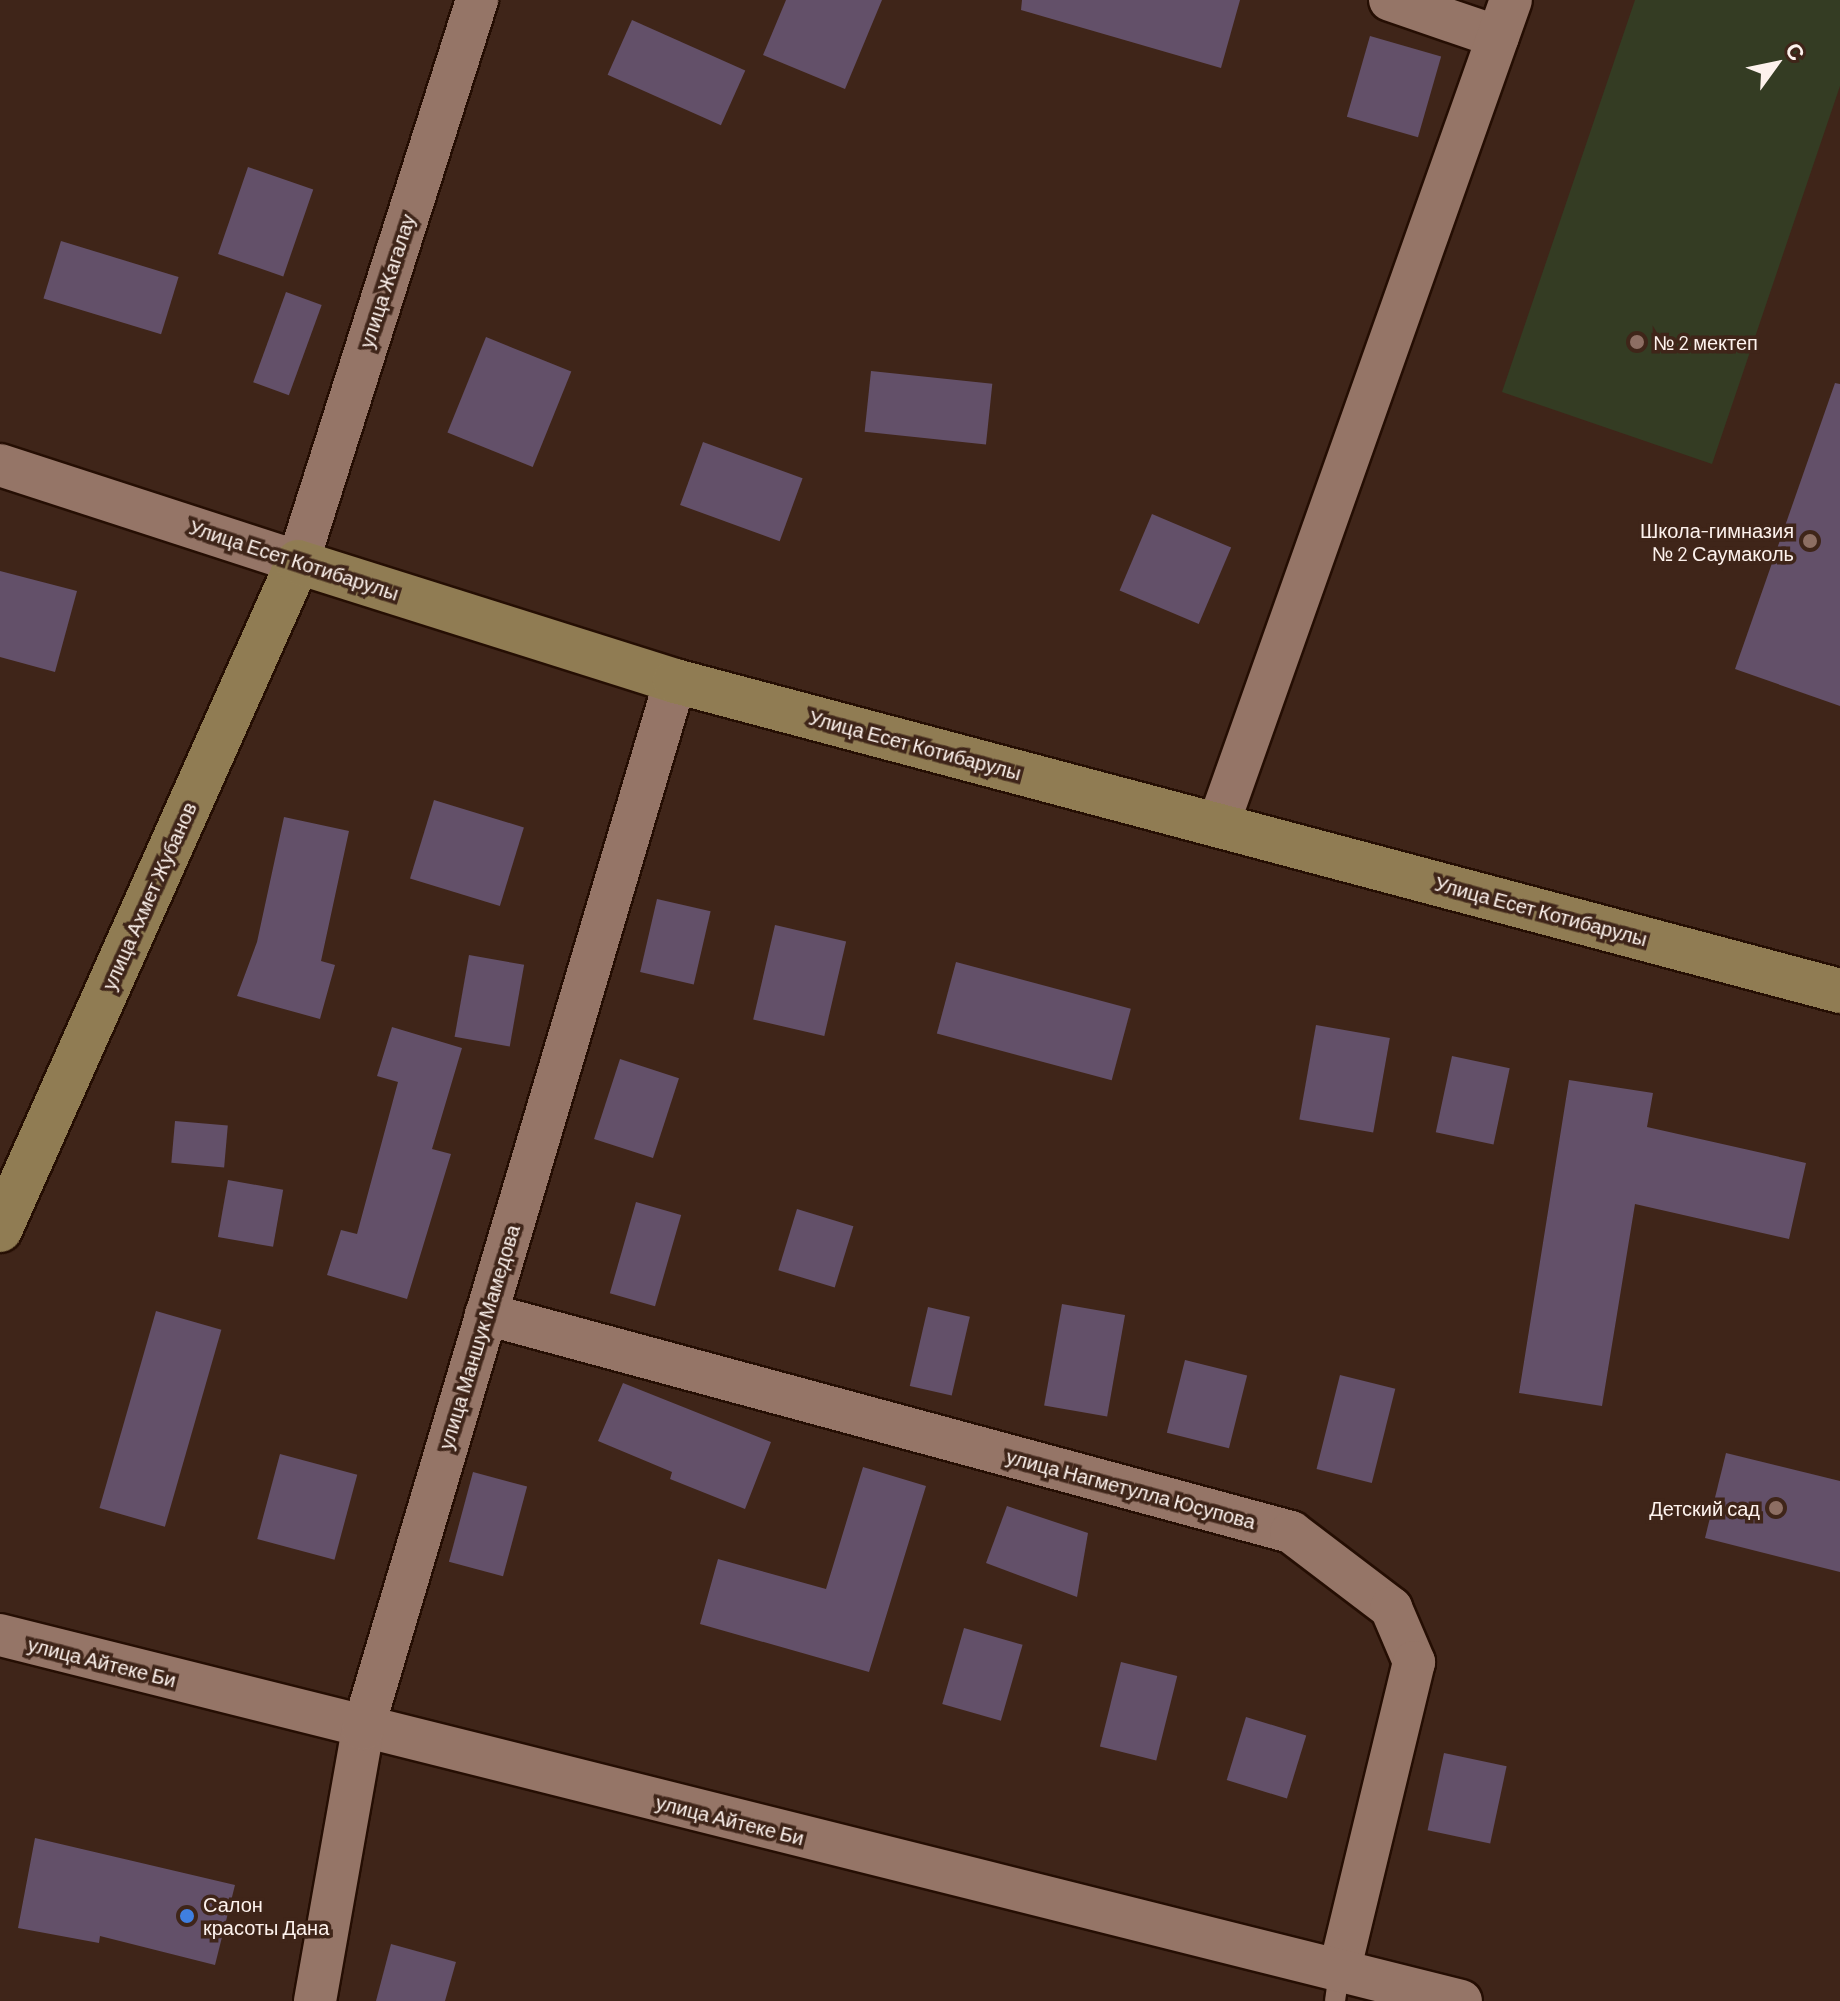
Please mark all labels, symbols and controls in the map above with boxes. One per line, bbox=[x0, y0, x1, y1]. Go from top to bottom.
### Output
north arrow bbox=[1736, 24, 1816, 104]
text: С bbox=[1781, 37, 1811, 65]
street label: улица Жагалау bbox=[354, 211, 420, 351]
place label: № 2 мектеп bbox=[1653, 330, 1758, 354]
marker: № 2 мектеп bbox=[1628, 333, 1646, 351]
street label: Улица Есет Котибарулы bbox=[186, 515, 402, 605]
place label: Школа-гимназия № 2 Саумаколь bbox=[1640, 518, 1794, 565]
marker: Школа-гимназия № 2 Саумаколь bbox=[1801, 532, 1819, 550]
street label: Улица Есет Котибарулы bbox=[806, 705, 1024, 785]
street label: улица Ахмет Жубанов bbox=[97, 798, 201, 994]
street label: Улица Есет Котибарулы bbox=[1432, 871, 1650, 951]
street label: улица Маншук Мамедова bbox=[433, 1222, 525, 1452]
street label: улица Нагметулла Юсупова bbox=[1004, 1444, 1258, 1534]
place label: Детский сад bbox=[1649, 1496, 1760, 1520]
marker: Детский сад bbox=[1767, 1499, 1785, 1517]
street label: улица Айтеке Би bbox=[25, 1632, 179, 1692]
street label: улица Айтеке Би bbox=[653, 1790, 807, 1850]
place label: Салон красоты Дана bbox=[203, 1892, 329, 1939]
marker: Салон красоты Дана bbox=[178, 1907, 196, 1925]

